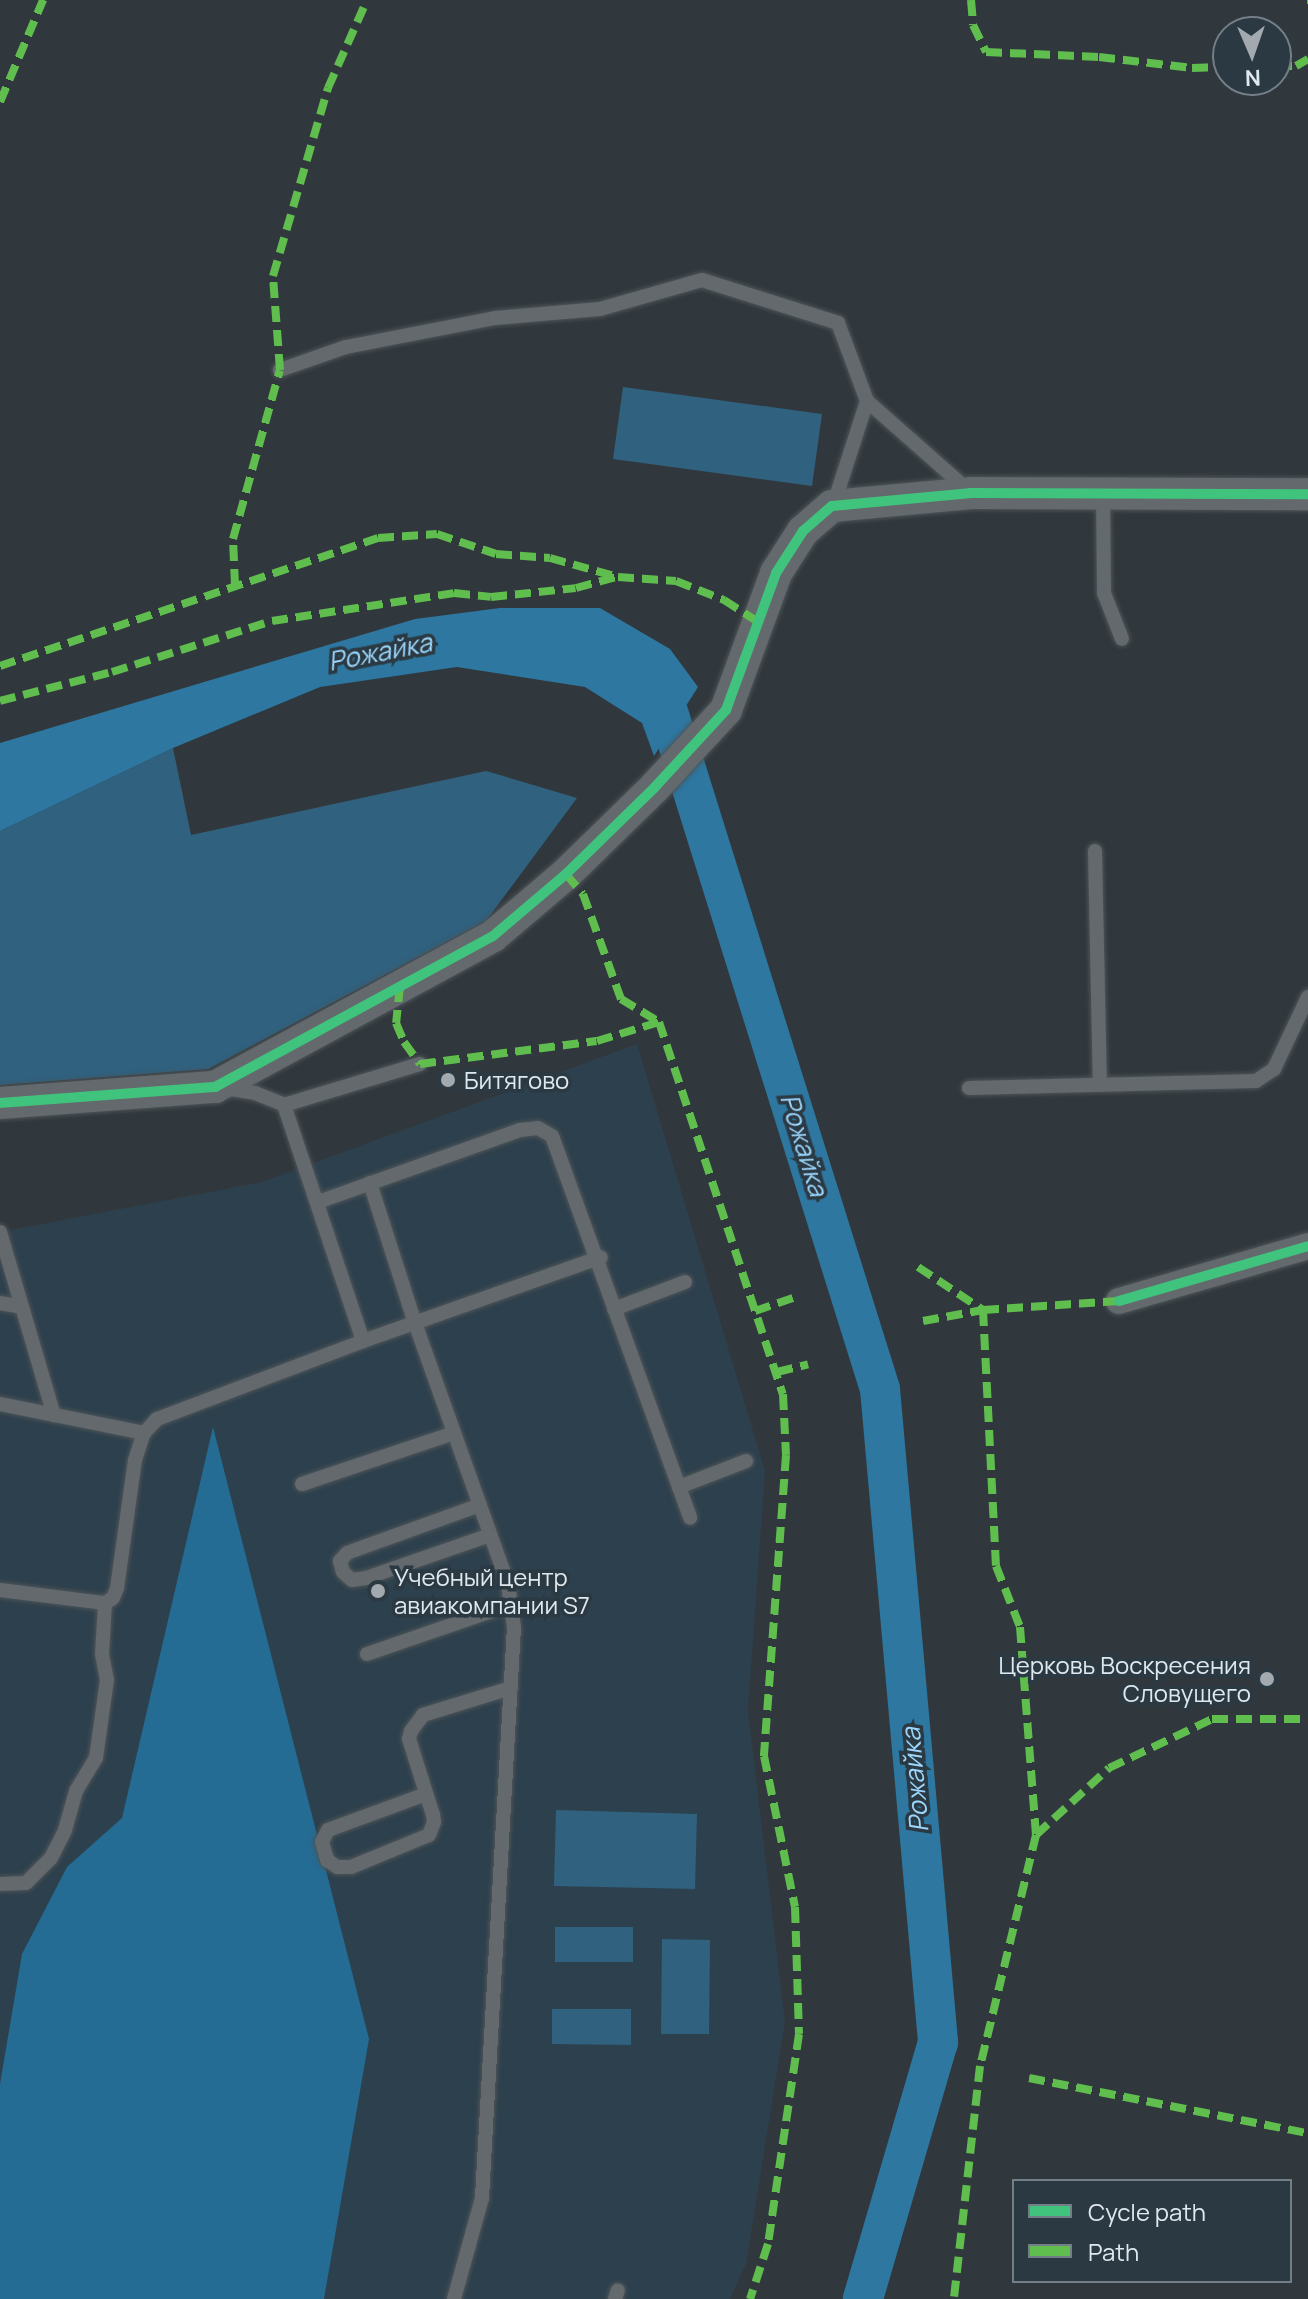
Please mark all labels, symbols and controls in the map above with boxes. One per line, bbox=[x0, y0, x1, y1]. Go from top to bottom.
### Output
north arrow bbox=[1212, 16, 1292, 96]
text: N bbox=[1244, 63, 1261, 93]
water label: Рожайка bbox=[325, 627, 435, 677]
place label: Битягово bbox=[464, 1066, 569, 1094]
marker: Битягово bbox=[439, 1071, 457, 1089]
water label: Рожайка bbox=[774, 1090, 834, 1200]
place label: Учебный центр авиакомпании S7 bbox=[394, 1563, 590, 1619]
marker: Учебный центр авиакомпании S7 bbox=[369, 1582, 387, 1600]
place label: Церковь Воскресения Словущего bbox=[998, 1651, 1251, 1707]
marker: Церковь Воскресения Словущего bbox=[1258, 1670, 1276, 1688]
water label: Рожайка bbox=[895, 1726, 935, 1834]
legend bbox=[1012, 2179, 1292, 2283]
text: Cycle path bbox=[1088, 2195, 1206, 2228]
text: Path bbox=[1088, 2235, 1139, 2268]

